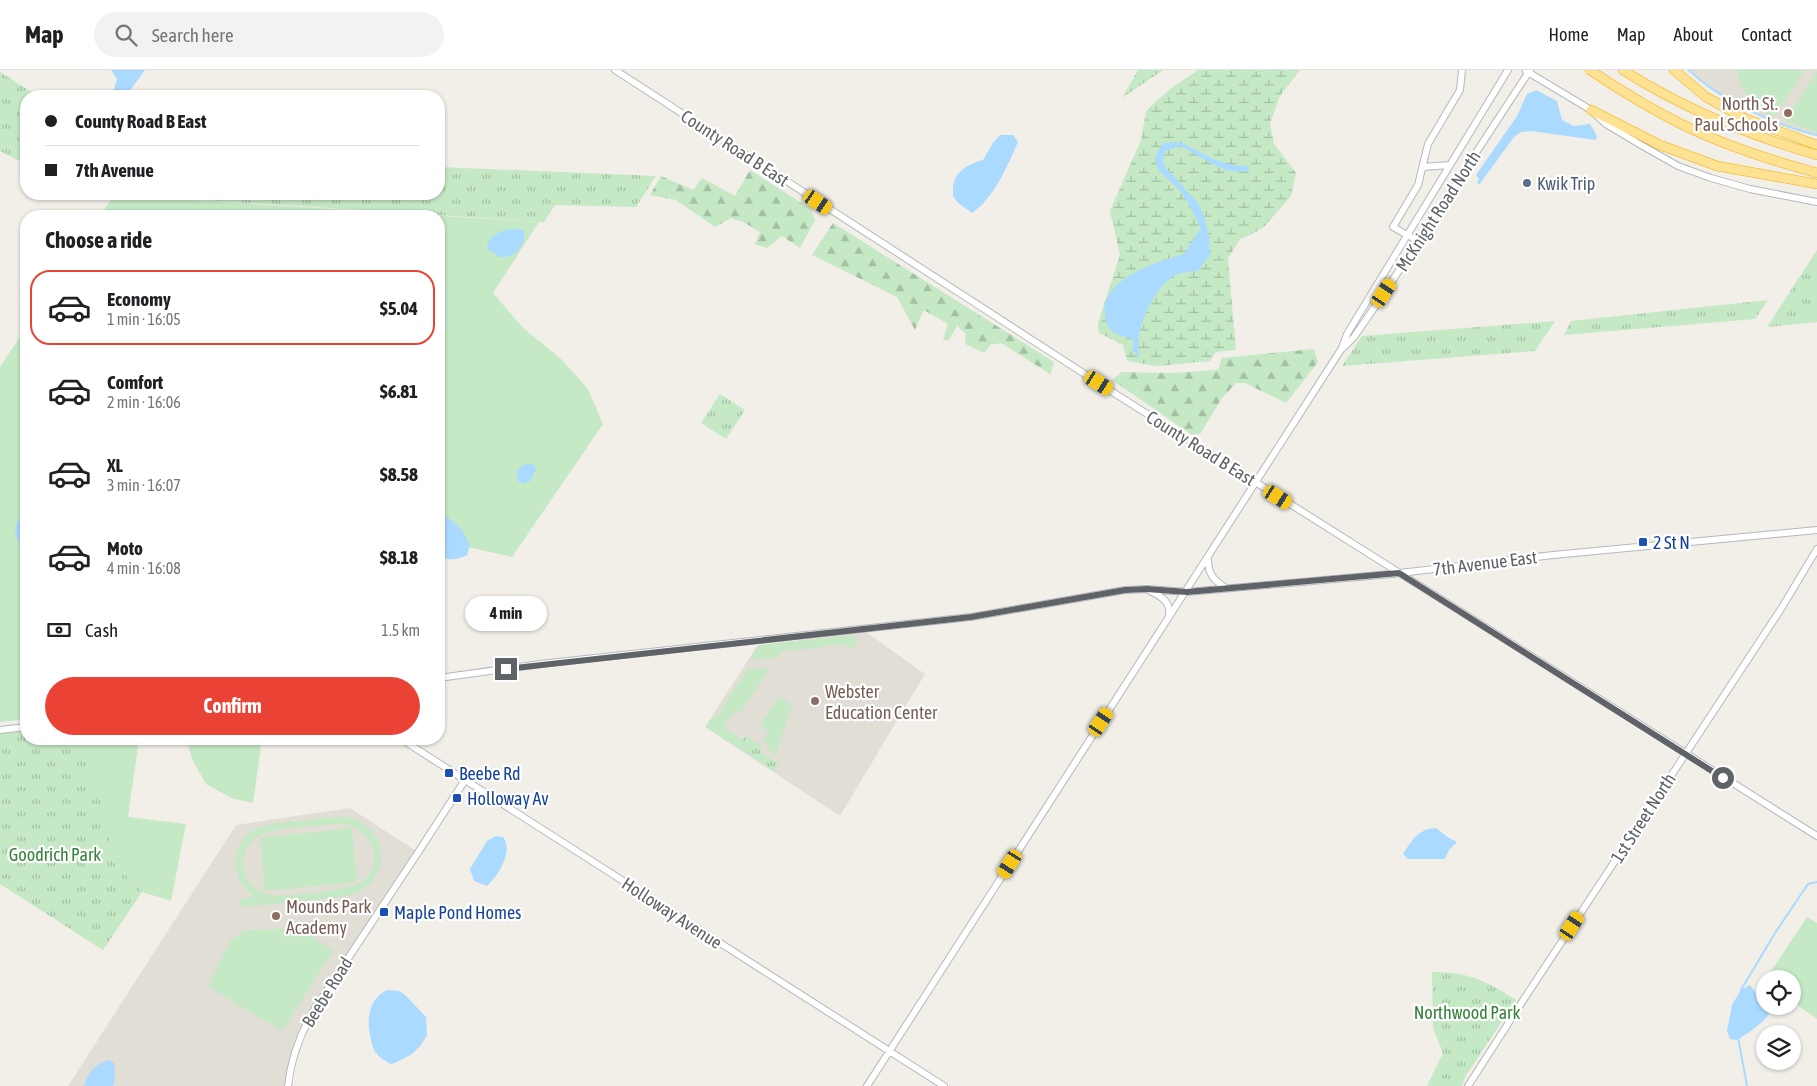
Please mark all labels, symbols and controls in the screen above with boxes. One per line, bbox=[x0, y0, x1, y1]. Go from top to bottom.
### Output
search box bbox=[94, 12, 444, 57]
text: Map bbox=[25, 21, 64, 48]
icon: search bbox=[112, 21, 140, 49]
text: Search here bbox=[152, 24, 234, 46]
text: Home bbox=[1549, 24, 1589, 45]
text: Map bbox=[1617, 24, 1646, 45]
text: About bbox=[1674, 24, 1713, 45]
text: Contact bbox=[1741, 24, 1792, 45]
place label: North St. Paul Schools bbox=[1694, 93, 1778, 135]
street label: County Road B East bbox=[677, 105, 793, 191]
marker: North St. Paul Schools bbox=[1782, 107, 1794, 119]
text: County Road B East bbox=[75, 110, 206, 132]
street label: McKnight Road North bbox=[1391, 147, 1485, 275]
text: 7th Avenue bbox=[75, 159, 154, 181]
place label: Kwik Trip bbox=[1537, 173, 1595, 194]
marker: Kwik Trip bbox=[1521, 177, 1533, 189]
car bbox=[801, 187, 834, 217]
text: Choose a ride bbox=[45, 227, 152, 253]
car bbox=[1369, 276, 1398, 310]
icon: car bbox=[47, 285, 92, 330]
text: Economy bbox=[107, 288, 171, 310]
text: $5.04 bbox=[380, 297, 418, 319]
text: 1 min · 16:05 bbox=[107, 310, 181, 328]
icon: car bbox=[47, 368, 92, 413]
car bbox=[1082, 369, 1115, 397]
text: Comfort bbox=[107, 371, 163, 393]
text: $6.81 bbox=[380, 380, 418, 402]
text: 2 min · 16:06 bbox=[107, 393, 181, 411]
street label: County Road B East bbox=[1143, 406, 1259, 490]
icon: car bbox=[47, 451, 92, 496]
text: XL bbox=[107, 454, 123, 476]
text: $8.58 bbox=[380, 463, 418, 485]
text: 3 min · 16:07 bbox=[107, 476, 181, 494]
car bbox=[1261, 483, 1294, 511]
place label: 2 St N bbox=[1653, 532, 1690, 553]
icon: car bbox=[47, 534, 92, 579]
marker: 2 St N bbox=[1637, 536, 1649, 548]
text: Moto bbox=[107, 537, 143, 559]
text: $8.18 bbox=[380, 546, 418, 568]
street label: 7th Avenue East bbox=[1432, 546, 1538, 580]
text: 4 min · 16:08 bbox=[107, 559, 181, 577]
callout: 4 min bbox=[465, 596, 547, 632]
text: 4 min bbox=[490, 604, 522, 622]
icon: cash bbox=[45, 616, 73, 644]
text: Cash bbox=[85, 619, 118, 641]
text: 1.5 km bbox=[381, 621, 420, 639]
route end bbox=[495, 658, 517, 680]
button: Confirm bbox=[45, 677, 420, 735]
place label: Webster Education Center bbox=[825, 681, 938, 723]
marker: Webster Education Center bbox=[809, 695, 821, 707]
car bbox=[1086, 705, 1115, 739]
place label: Beebe Rd bbox=[459, 763, 521, 784]
marker: Beebe Rd bbox=[443, 767, 455, 779]
route start bbox=[1712, 767, 1734, 789]
street label: 1st Street North bbox=[1606, 769, 1680, 867]
place label: Holloway Av bbox=[467, 788, 549, 809]
marker: Holloway Av bbox=[451, 792, 463, 804]
park label: Goodrich Park bbox=[9, 844, 101, 865]
car bbox=[995, 847, 1024, 881]
street label: Holloway Avenue bbox=[618, 873, 726, 953]
place label: Mounds Park Academy bbox=[286, 896, 371, 938]
place label: Maple Pond Homes bbox=[394, 902, 521, 923]
marker: Maple Pond Homes bbox=[378, 906, 390, 918]
car bbox=[1557, 909, 1586, 943]
marker: Mounds Park Academy bbox=[270, 910, 282, 922]
street label: Beebe Road bbox=[297, 953, 357, 1031]
map controls bbox=[1756, 970, 1801, 1070]
button: locate bbox=[1756, 970, 1801, 1015]
park label: Northwood Park bbox=[1414, 1002, 1520, 1023]
button: layers bbox=[1756, 1025, 1801, 1070]

